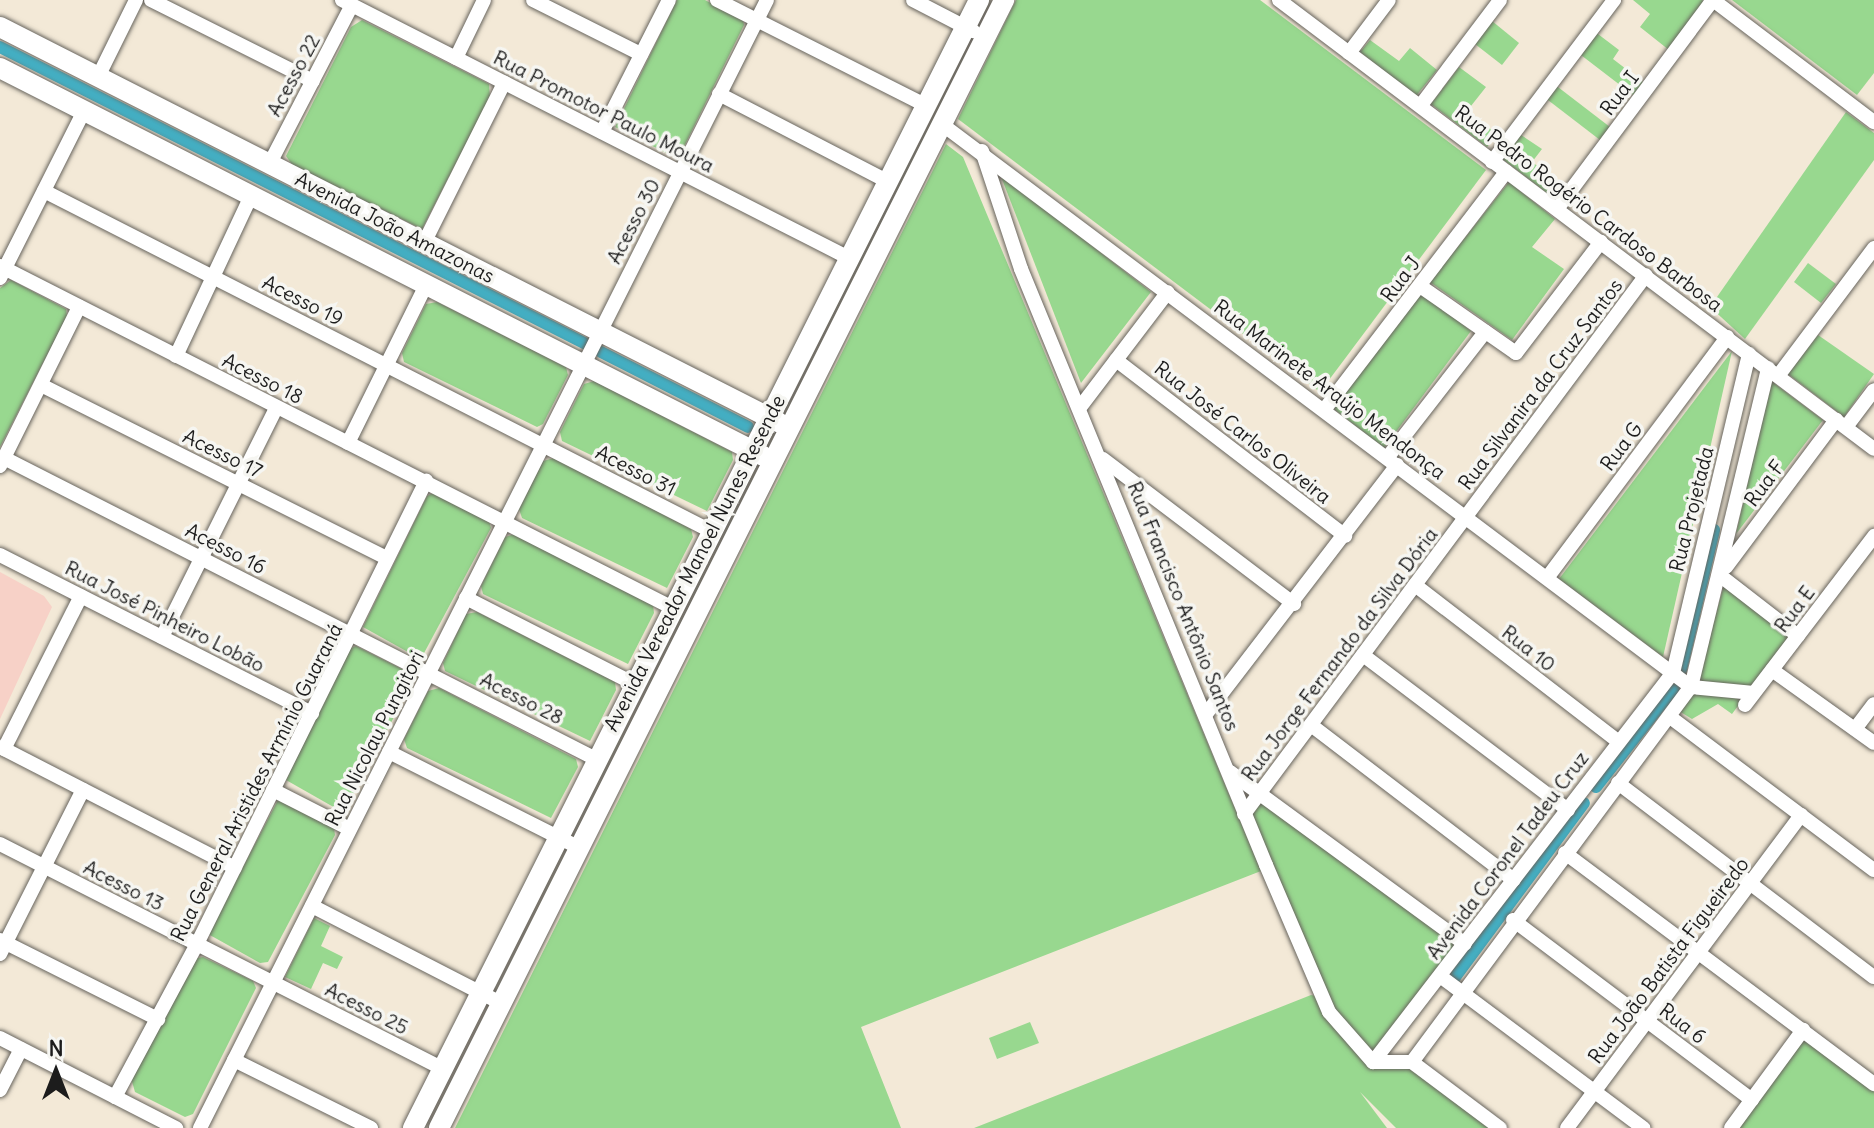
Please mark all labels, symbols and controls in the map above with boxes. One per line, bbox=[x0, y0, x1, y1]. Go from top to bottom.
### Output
street label: Acesso 22 bbox=[261, 30, 325, 120]
street label: Rua Promotor Paulo Moura bbox=[490, 45, 718, 177]
street label: Rua I bbox=[1595, 66, 1643, 120]
street label: Rua Pedro Rogério Cardoso Barbosa bbox=[1451, 100, 1727, 316]
street label: Avenida João Amazonas bbox=[291, 166, 499, 288]
street label: Acesso 30 bbox=[601, 174, 665, 268]
street label: Rua J bbox=[1375, 251, 1425, 307]
street label: Acesso 19 bbox=[259, 270, 347, 330]
street label: Rua Silvanira da Cruz Santos bbox=[1453, 274, 1627, 494]
street label: Rua Marinete Araújo Mendonça bbox=[1210, 294, 1450, 484]
street label: Acesso 18 bbox=[219, 348, 307, 408]
street label: Rua José Carlos Oliveira bbox=[1150, 356, 1336, 508]
street label: Avenida Vereador Manoel Nunes Resende bbox=[598, 391, 790, 735]
street label: Rua G bbox=[1595, 417, 1647, 475]
street label: Acesso 17 bbox=[179, 424, 267, 482]
street label: Acesso 31 bbox=[592, 440, 680, 500]
street label: Rua Projetada bbox=[1664, 444, 1718, 574]
street label: Rua F bbox=[1739, 455, 1789, 511]
street label: Rua Francisco Antônio Santos bbox=[1123, 478, 1245, 734]
street label: Acesso 16 bbox=[182, 518, 270, 578]
street label: Rua Jorge Fernando da Silva Dória bbox=[1236, 523, 1442, 785]
street label: Rua José Pinheiro Lobão bbox=[61, 555, 269, 677]
street label: Rua E bbox=[1769, 581, 1819, 637]
street label: Rua General Aristides Armínio Guaraná bbox=[165, 619, 347, 945]
street label: Rua 10 bbox=[1497, 620, 1561, 676]
street label: Rua Nicolau Pungitori bbox=[319, 646, 429, 830]
street label: Acesso 28 bbox=[476, 667, 568, 729]
street label: Avenida Coronel Tadeu Cruz bbox=[1421, 746, 1593, 964]
street label: Rua João Batista Figueiredo bbox=[1583, 852, 1753, 1068]
street label: Acesso 13 bbox=[80, 855, 168, 915]
street label: Acesso 25 bbox=[321, 977, 413, 1039]
street label: Rua 6 bbox=[1655, 998, 1711, 1048]
north arrow bbox=[16, 1032, 96, 1112]
text: N bbox=[48, 1034, 64, 1062]

